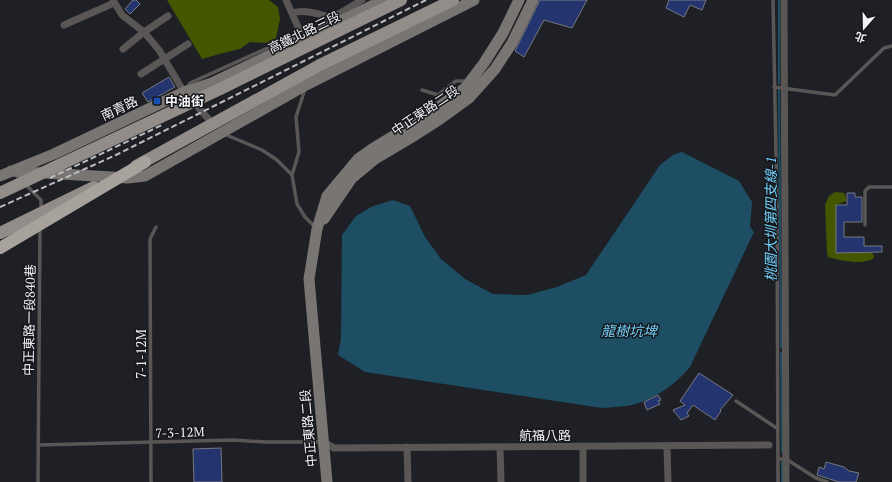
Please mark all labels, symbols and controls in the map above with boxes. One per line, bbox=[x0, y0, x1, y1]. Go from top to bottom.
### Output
street label: 高鐵北路三段 bbox=[265, 7, 343, 57]
north arrow bbox=[844, 8, 884, 48]
text: 北 bbox=[853, 29, 868, 46]
street label: 中正東路二段 bbox=[388, 81, 462, 139]
street label: 南青路 bbox=[98, 92, 140, 124]
place label: 中油街 bbox=[165, 92, 204, 110]
marker: 中油街 bbox=[152, 96, 162, 106]
water label: 桃園大圳第四支線-1 bbox=[761, 156, 780, 282]
street label: 中正東路一段840巷 bbox=[19, 264, 39, 376]
water label: 龍樹坑埤 bbox=[601, 321, 659, 340]
street label: 7-1-12M bbox=[132, 329, 150, 379]
street label: 中正東路二段 bbox=[296, 388, 320, 468]
street label: 7-3-12M bbox=[155, 422, 205, 442]
street label: 航福八路 bbox=[519, 426, 571, 444]

